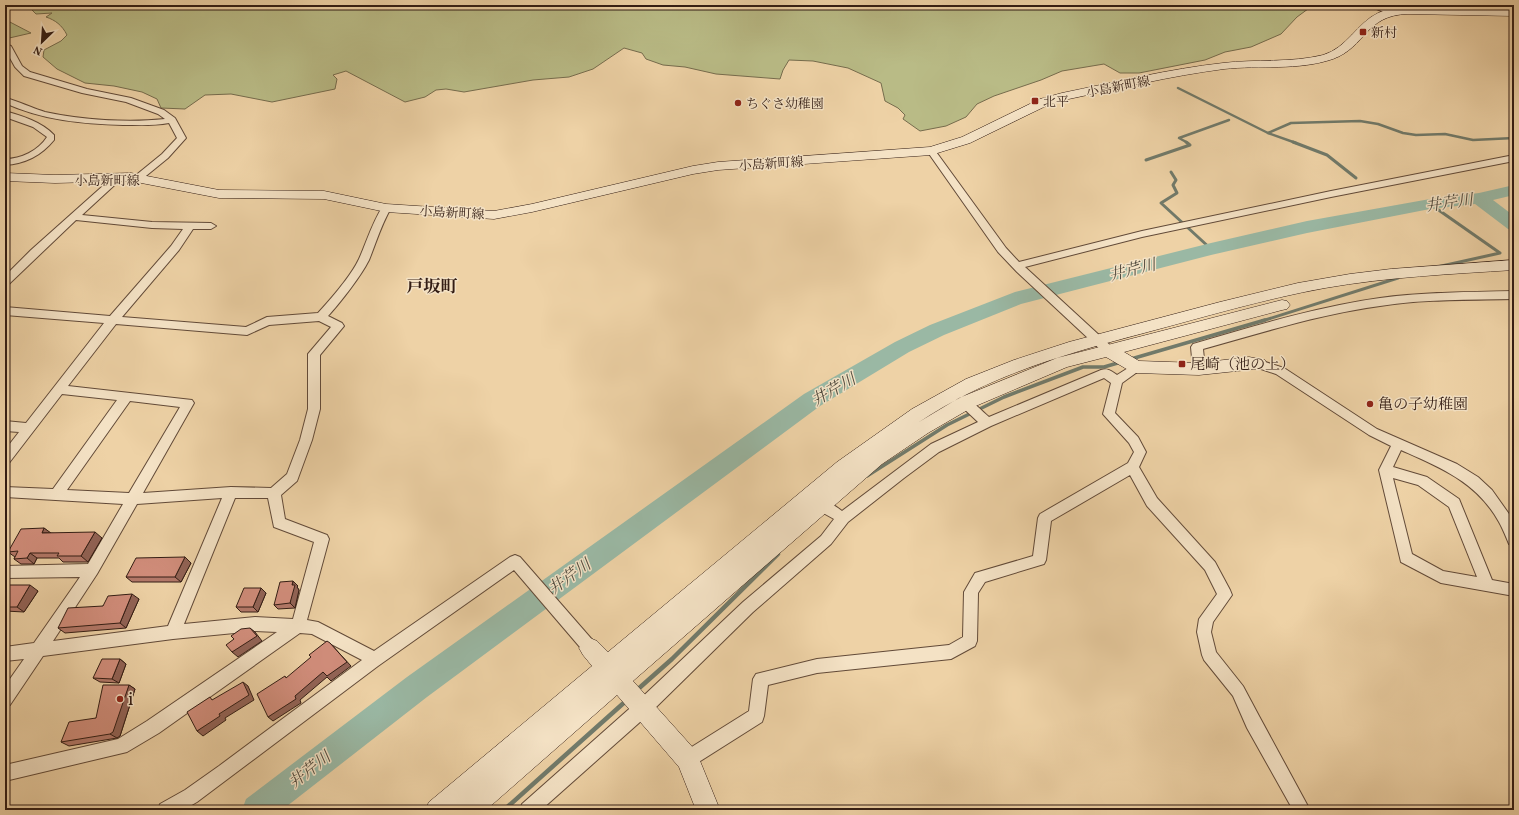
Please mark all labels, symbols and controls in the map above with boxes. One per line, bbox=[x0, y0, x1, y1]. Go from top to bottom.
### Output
north arrow bbox=[22, 22, 62, 62]
place label: 新村 bbox=[1371, 25, 1397, 43]
marker: 新村 bbox=[1358, 27, 1368, 37]
text: N bbox=[32, 41, 45, 58]
street label: 小島新町線 bbox=[1085, 73, 1152, 103]
place label: 北平 bbox=[1043, 94, 1069, 112]
place label: ちぐさ幼稚園 bbox=[746, 96, 824, 114]
marker: 北平 bbox=[1030, 96, 1040, 106]
marker: ちぐさ幼稚園 bbox=[733, 98, 743, 108]
street label: 小島新町線 bbox=[738, 154, 804, 176]
street label: 小島新町線 bbox=[74, 173, 140, 191]
water label: 井芹川 bbox=[1424, 189, 1477, 218]
street label: 小島新町線 bbox=[419, 203, 485, 225]
water label: 井芹川 bbox=[1107, 254, 1160, 287]
district label: 戸坂町 bbox=[407, 276, 458, 299]
place label: 尾崎（池の上） bbox=[1190, 355, 1295, 376]
marker: 尾崎（池の上） bbox=[1177, 359, 1187, 369]
water label: 井芹川 bbox=[808, 368, 862, 412]
place label: 亀の子幼稚園 bbox=[1378, 395, 1468, 416]
marker: 亀の子幼稚園 bbox=[1365, 399, 1375, 409]
water label: 井芹川 bbox=[544, 553, 598, 601]
place label: i bbox=[128, 688, 133, 713]
marker: i bbox=[115, 694, 125, 704]
water label: 井芹川 bbox=[285, 746, 337, 794]

